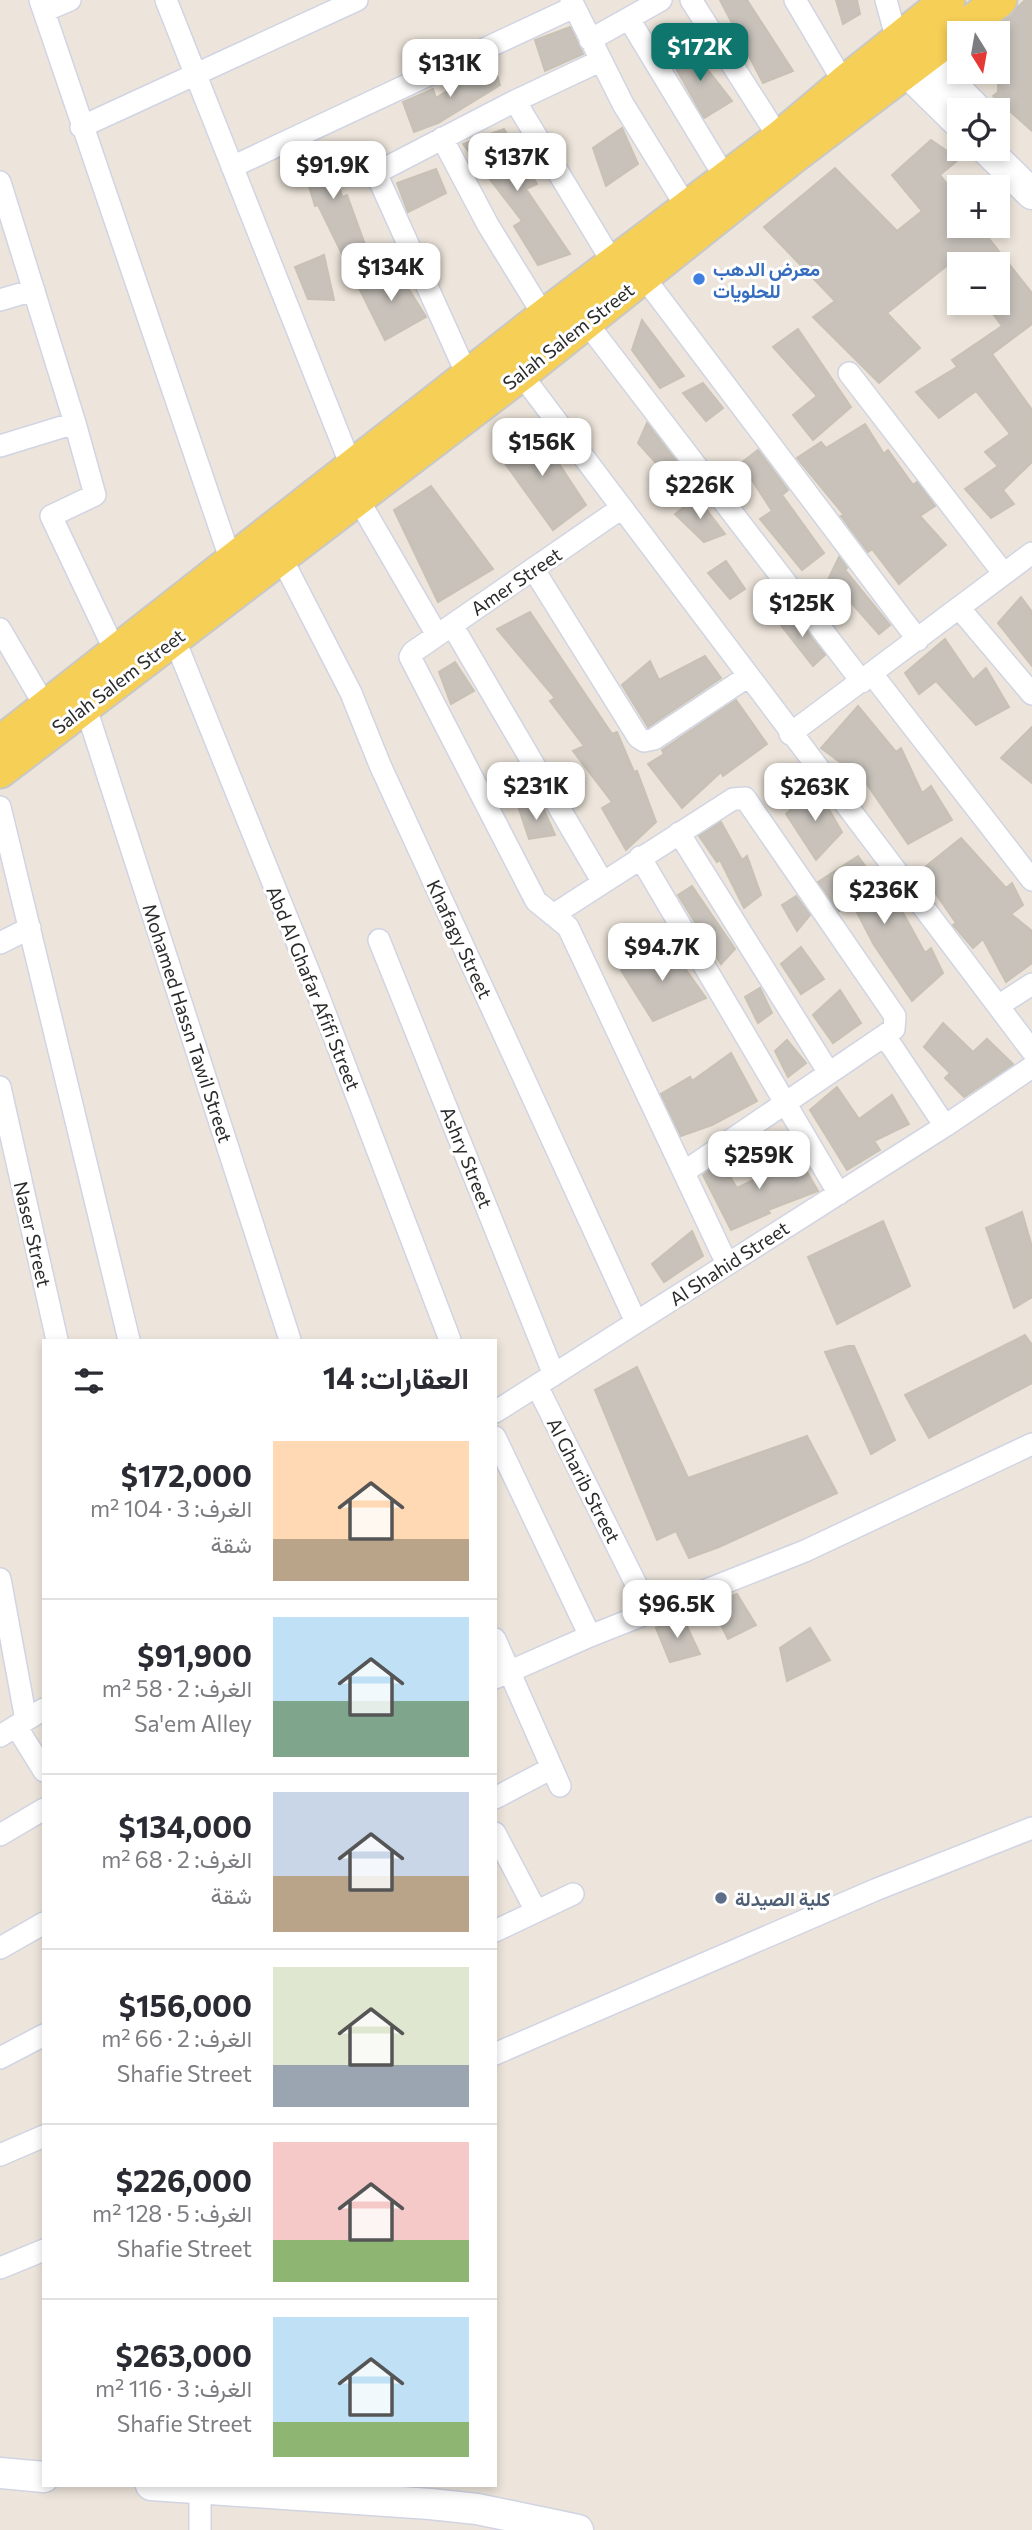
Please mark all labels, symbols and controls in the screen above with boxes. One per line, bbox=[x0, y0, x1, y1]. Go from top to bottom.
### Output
north arrow bbox=[947, 21, 1010, 84]
map controls bbox=[947, 21, 1010, 315]
pin: $172K bbox=[651, 24, 749, 83]
text: $172K bbox=[667, 32, 733, 60]
pin: $131K bbox=[401, 40, 499, 99]
text: $131K bbox=[418, 48, 482, 76]
button: locate bbox=[947, 98, 1010, 161]
pin: $137K bbox=[468, 134, 566, 193]
pin: $91.9K bbox=[276, 142, 390, 201]
text: $137K bbox=[484, 142, 550, 170]
text: $91.9K bbox=[296, 150, 370, 178]
button: + bbox=[947, 175, 1010, 238]
pin: $134K bbox=[342, 244, 440, 303]
text: $134K bbox=[357, 252, 425, 280]
button: − bbox=[947, 252, 1010, 315]
place label: معرض الدهب للحلويات bbox=[713, 257, 820, 304]
marker: معرض الدهب للحلويات bbox=[691, 271, 707, 287]
street label: Salah Salem Street bbox=[498, 277, 638, 394]
pin: $156K bbox=[493, 419, 591, 478]
text: $156K bbox=[508, 427, 576, 455]
pin: $226K bbox=[651, 462, 749, 521]
text: $226K bbox=[665, 470, 735, 498]
street label: Amer Street bbox=[466, 542, 566, 620]
pin: $125K bbox=[753, 580, 851, 639]
text: $125K bbox=[769, 588, 835, 616]
street label: Salah Salem Street bbox=[47, 623, 189, 738]
pin: $231K bbox=[487, 762, 585, 822]
pin: $263K bbox=[766, 764, 864, 823]
text: $231K bbox=[503, 771, 569, 799]
text: $263K bbox=[780, 772, 850, 800]
pin: $236K bbox=[835, 866, 933, 926]
text: $236K bbox=[849, 875, 919, 903]
street label: Khafagy Street bbox=[422, 876, 498, 1002]
street label: Abd Al Ghafar Afifi Street bbox=[262, 882, 366, 1094]
street label: Mohamed Hassn Tawil Street bbox=[138, 901, 238, 1146]
pin: $94.7K bbox=[605, 923, 719, 983]
text: $94.7K bbox=[624, 932, 700, 960]
street label: Ashry Street bbox=[436, 1103, 498, 1211]
pin: $259K bbox=[710, 1132, 808, 1191]
text: $259K bbox=[724, 1140, 794, 1168]
street label: Naser Street bbox=[10, 1179, 56, 1289]
street label: Al Shahid Street bbox=[665, 1216, 793, 1310]
text: العقارات: 14 bbox=[323, 1358, 469, 1395]
icon: filters bbox=[70, 1362, 108, 1400]
street label: Al Gharib Street bbox=[543, 1414, 626, 1547]
text: $172,000 bbox=[121, 1456, 252, 1493]
icon: home bbox=[329, 1469, 413, 1553]
text: الغرف: 3 · 104 m² bbox=[90, 1494, 252, 1522]
text: شقة bbox=[210, 1530, 252, 1558]
pin: $96.5K bbox=[620, 1580, 734, 1640]
text: $96.5K bbox=[639, 1589, 715, 1617]
text: $91,900 bbox=[137, 1636, 252, 1673]
icon: home bbox=[329, 1645, 413, 1729]
text: الغرف: 2 · 58 m² bbox=[102, 1674, 252, 1702]
text: Sa'em Alley bbox=[134, 1709, 252, 1737]
text: $134,000 bbox=[119, 1807, 252, 1844]
icon: home bbox=[329, 1820, 413, 1904]
text: الغرف: 2 · 68 m² bbox=[101, 1845, 252, 1873]
text: شقة bbox=[210, 1881, 252, 1909]
place label: كلية الصيدلة bbox=[735, 1887, 831, 1911]
marker: كلية الصيدلة bbox=[713, 1890, 729, 1906]
text: $156,000 bbox=[119, 1986, 252, 2023]
icon: home bbox=[329, 1995, 413, 2079]
text: الغرف: 2 · 66 m² bbox=[101, 2024, 252, 2052]
text: Shafie Street bbox=[117, 2059, 252, 2087]
text: $226,000 bbox=[116, 2161, 252, 2198]
icon: home bbox=[329, 2170, 413, 2254]
text: الغرف: 5 · 128 m² bbox=[92, 2199, 252, 2227]
text: Shafie Street bbox=[117, 2234, 252, 2262]
text: $263,000 bbox=[116, 2336, 252, 2373]
icon: home bbox=[329, 2345, 413, 2429]
text: الغرف: 3 · 116 m² bbox=[95, 2374, 252, 2402]
text: Shafie Street bbox=[117, 2409, 252, 2437]

